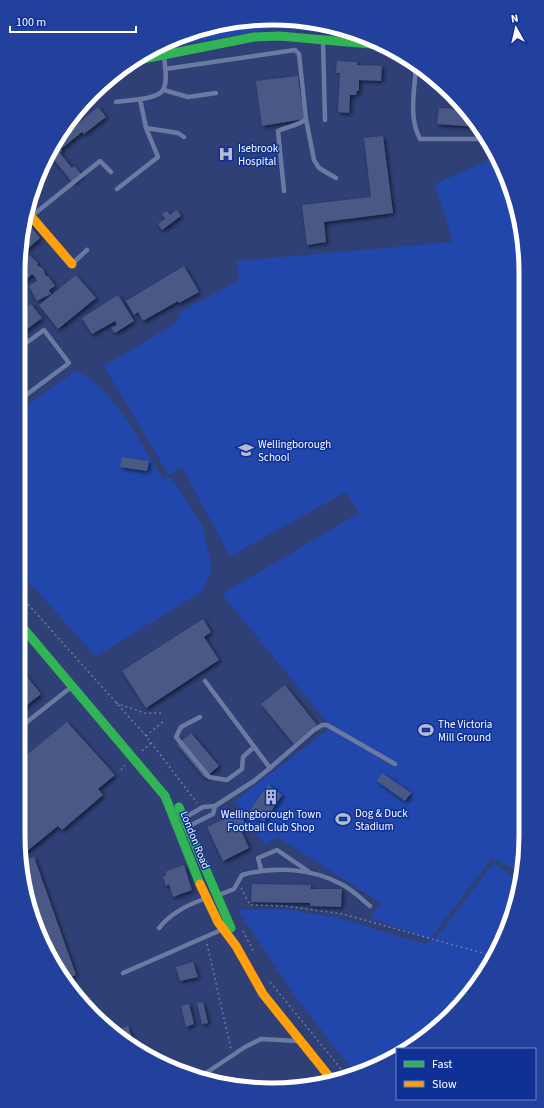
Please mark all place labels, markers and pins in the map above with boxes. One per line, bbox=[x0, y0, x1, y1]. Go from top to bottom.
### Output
place label: Isebrook Hospital bbox=[238, 141, 279, 169]
hospital icon: Isebrook Hospital bbox=[217, 145, 235, 163]
place label: Wellingborough School bbox=[258, 437, 331, 465]
school or university icon: Wellingborough School bbox=[237, 441, 255, 459]
place label: The Victoria Mill Ground bbox=[438, 717, 492, 745]
sports icon: The Victoria Mill Ground bbox=[417, 721, 435, 739]
building icon: Wellingborough Town Football Club Shop bbox=[262, 788, 280, 806]
place label: Dog & Duck Stadium bbox=[355, 806, 408, 834]
place label: Wellingborough Town Football Club Shop bbox=[221, 807, 321, 835]
sports icon: Dog & Duck Stadium bbox=[334, 810, 352, 828]

